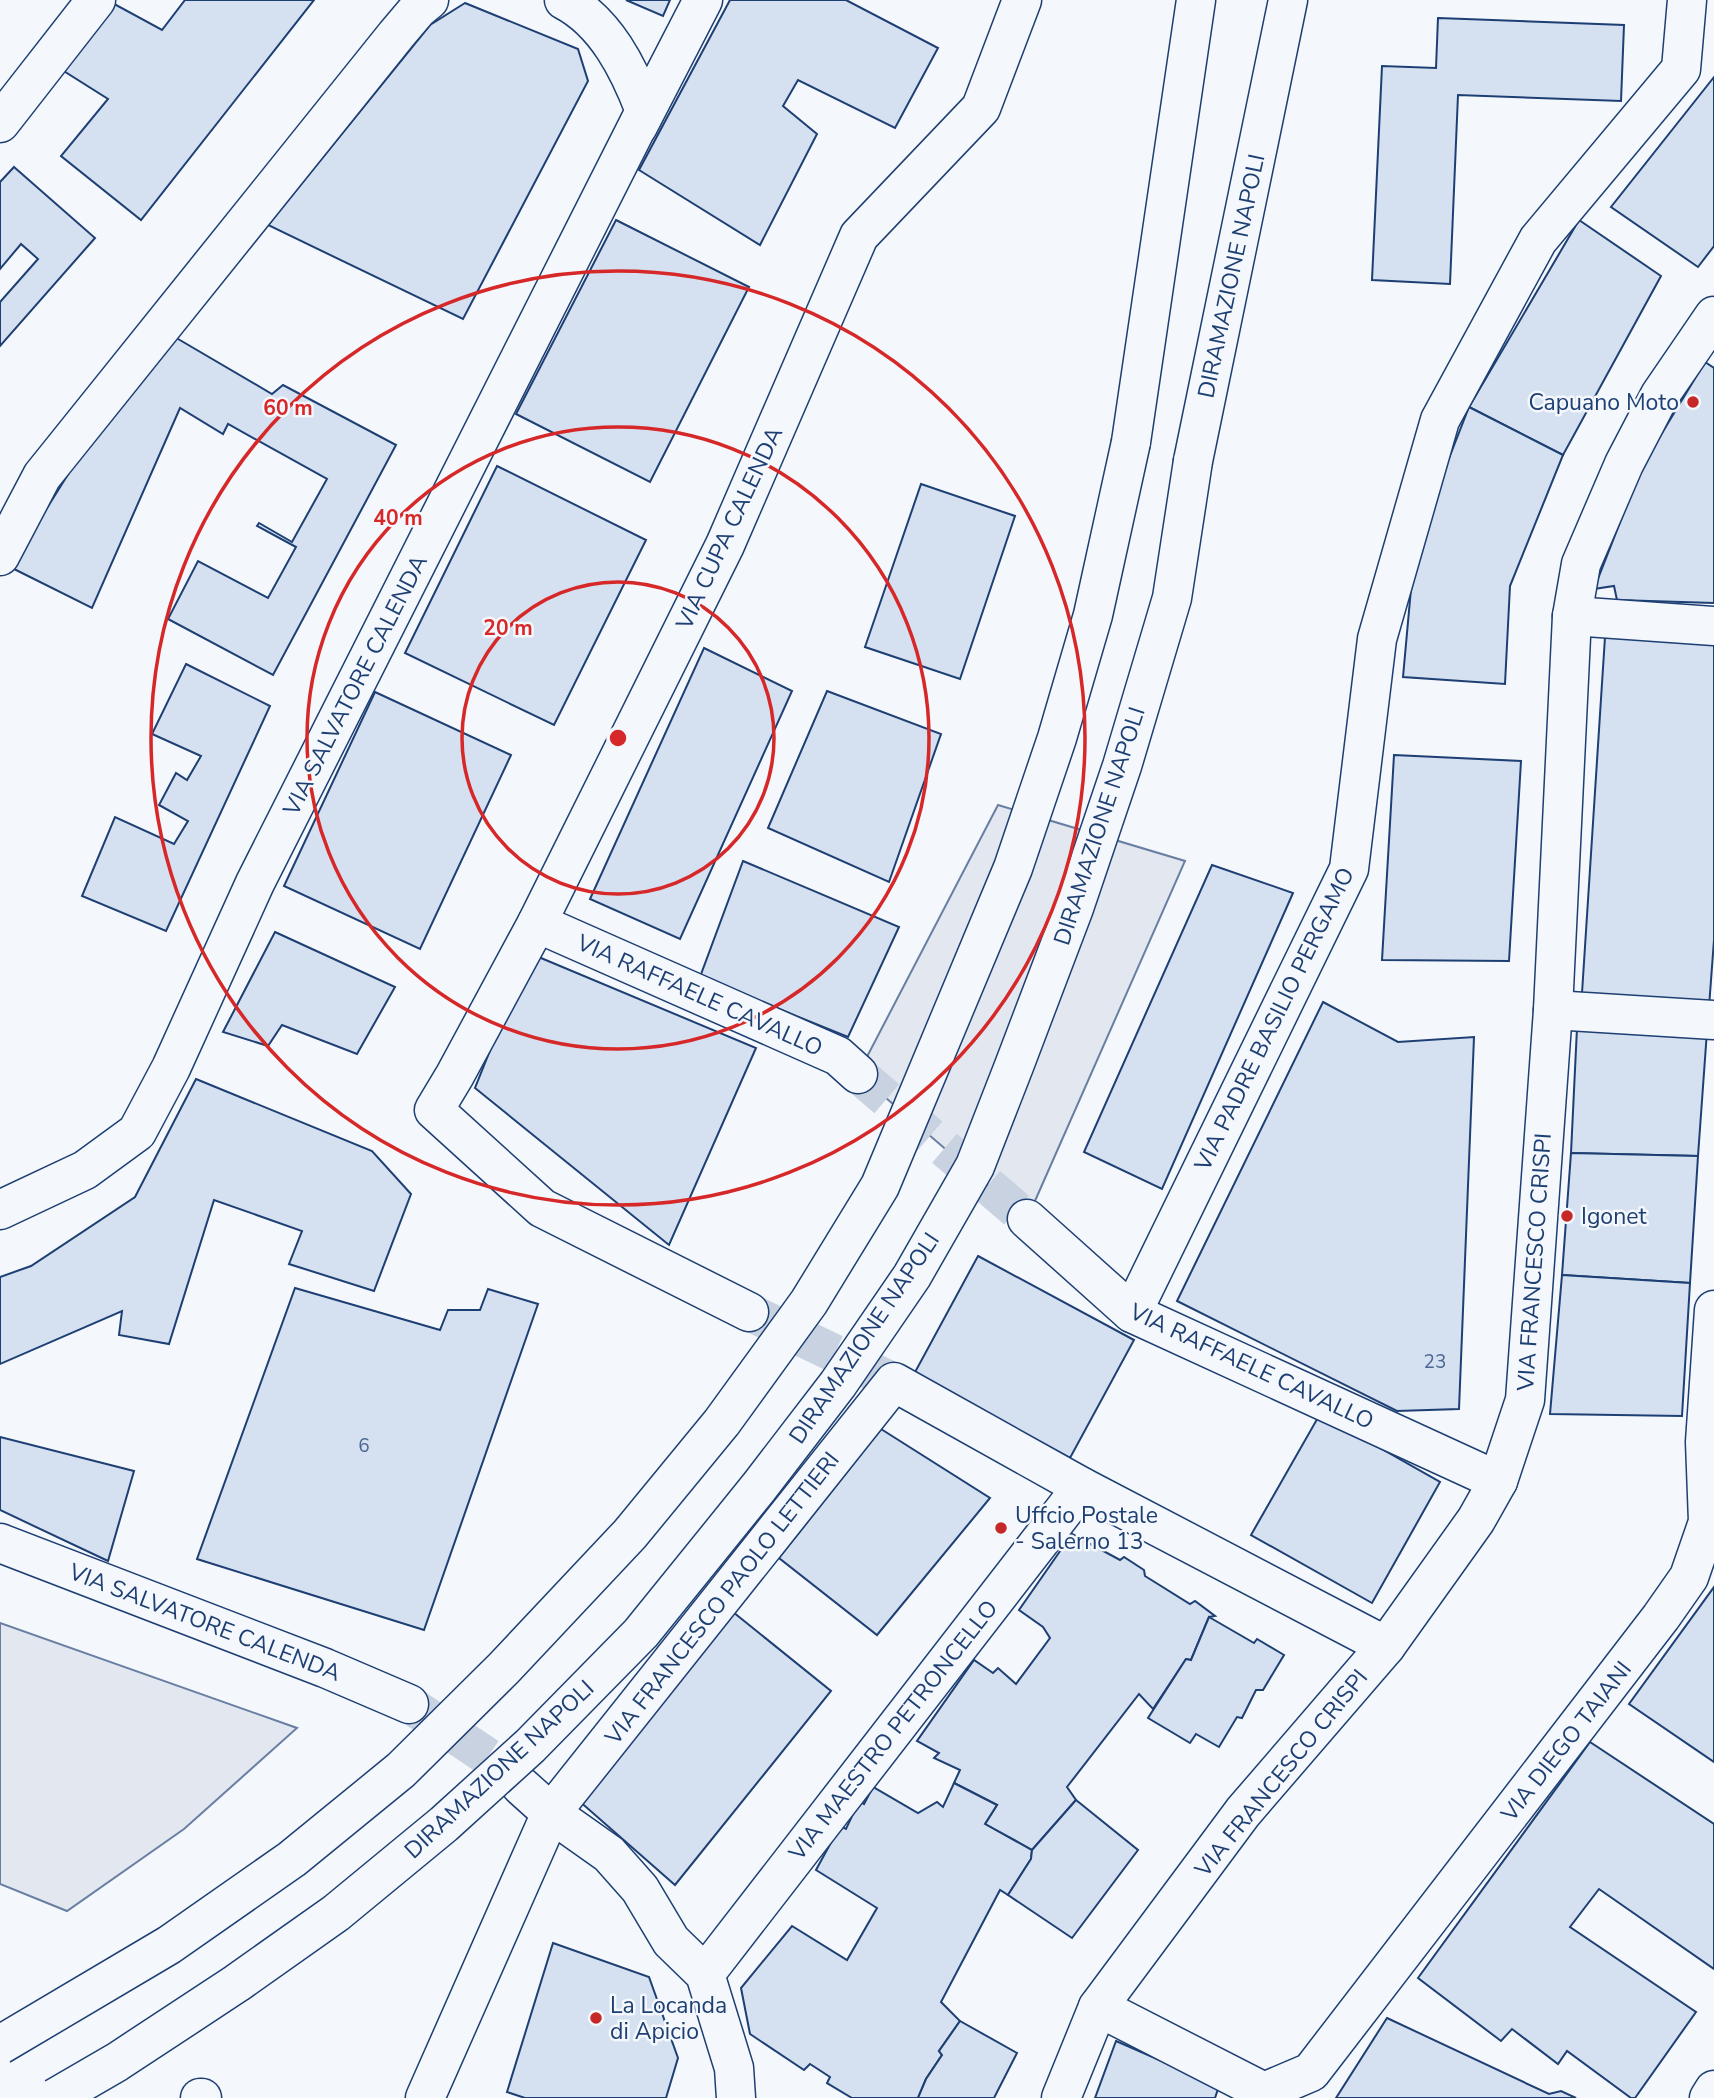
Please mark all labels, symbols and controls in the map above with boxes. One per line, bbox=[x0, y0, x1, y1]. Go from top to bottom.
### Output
street label: DIRAMAZIONE NAPOLI bbox=[1190, 151, 1272, 401]
place label: Capuano Moto bbox=[1528, 387, 1679, 418]
text: 60 m bbox=[263, 394, 313, 422]
marker: Capuano Moto bbox=[1685, 394, 1701, 410]
street label: VIA CUPA CALENDA bbox=[668, 422, 790, 636]
text: 40 m bbox=[373, 504, 423, 532]
street label: VIA SALVATORE CALENDA bbox=[276, 549, 435, 822]
text: 20 m bbox=[483, 614, 533, 642]
street label: DIRAMAZIONE NAPOLI bbox=[1046, 703, 1153, 949]
centre of rings bbox=[606, 726, 630, 750]
street label: VIA PADRE BASILIO PERGAMO bbox=[1187, 862, 1362, 1177]
street label: VIA RAFFAELE CAVALLO bbox=[571, 927, 828, 1064]
street label: VIA FRANCESCO CRISPI bbox=[1510, 1132, 1559, 1393]
place label: Igonet bbox=[1581, 1201, 1647, 1232]
marker: Igonet bbox=[1559, 1208, 1575, 1224]
street label: DIRAMAZIONE NAPOLI bbox=[782, 1227, 947, 1450]
street label: VIA RAFFAELE CAVALLO bbox=[1124, 1296, 1379, 1437]
house number: 23 bbox=[1424, 1349, 1446, 1375]
house number: 6 bbox=[358, 1433, 370, 1459]
street label: VIA FRANCESCO PAOLO LETTIERI bbox=[598, 1445, 847, 1752]
place label: Uffcio Postale - Salerno 13 bbox=[1015, 1500, 1158, 1557]
marker: Uffcio Postale - Salerno 13 bbox=[993, 1520, 1009, 1536]
street label: VIA SALVATORE CALENDA bbox=[64, 1556, 345, 1689]
street label: VIA MAESTRO PETRONCELLO bbox=[781, 1594, 1005, 1868]
street label: VIA DIEGO TAIANI bbox=[1493, 1655, 1639, 1829]
street label: VIA FRANCESCO CRISPI bbox=[1187, 1663, 1375, 1884]
street label: DIRAMAZIONE NAPOLI bbox=[398, 1673, 601, 1865]
place label: La Locanda di Apicio bbox=[610, 1990, 727, 2047]
marker: La Locanda di Apicio bbox=[588, 2010, 604, 2026]

